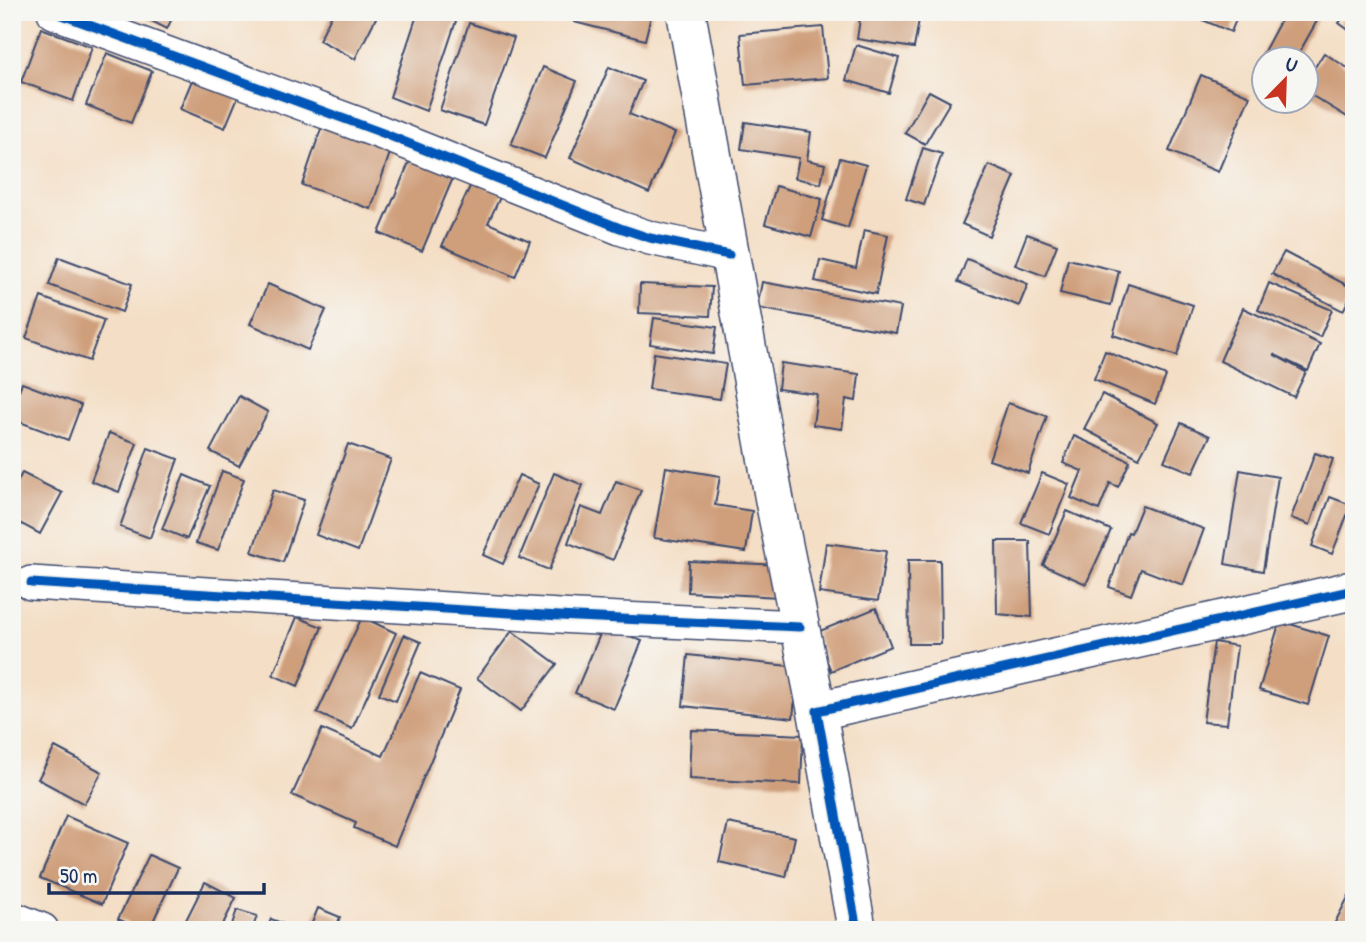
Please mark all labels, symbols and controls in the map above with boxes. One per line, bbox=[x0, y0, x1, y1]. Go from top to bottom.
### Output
north arrow bbox=[1250, 46, 1320, 116]
text: U bbox=[1282, 50, 1302, 79]
scale bar bbox=[49, 851, 264, 895]
text: 50 m bbox=[60, 861, 97, 890]

